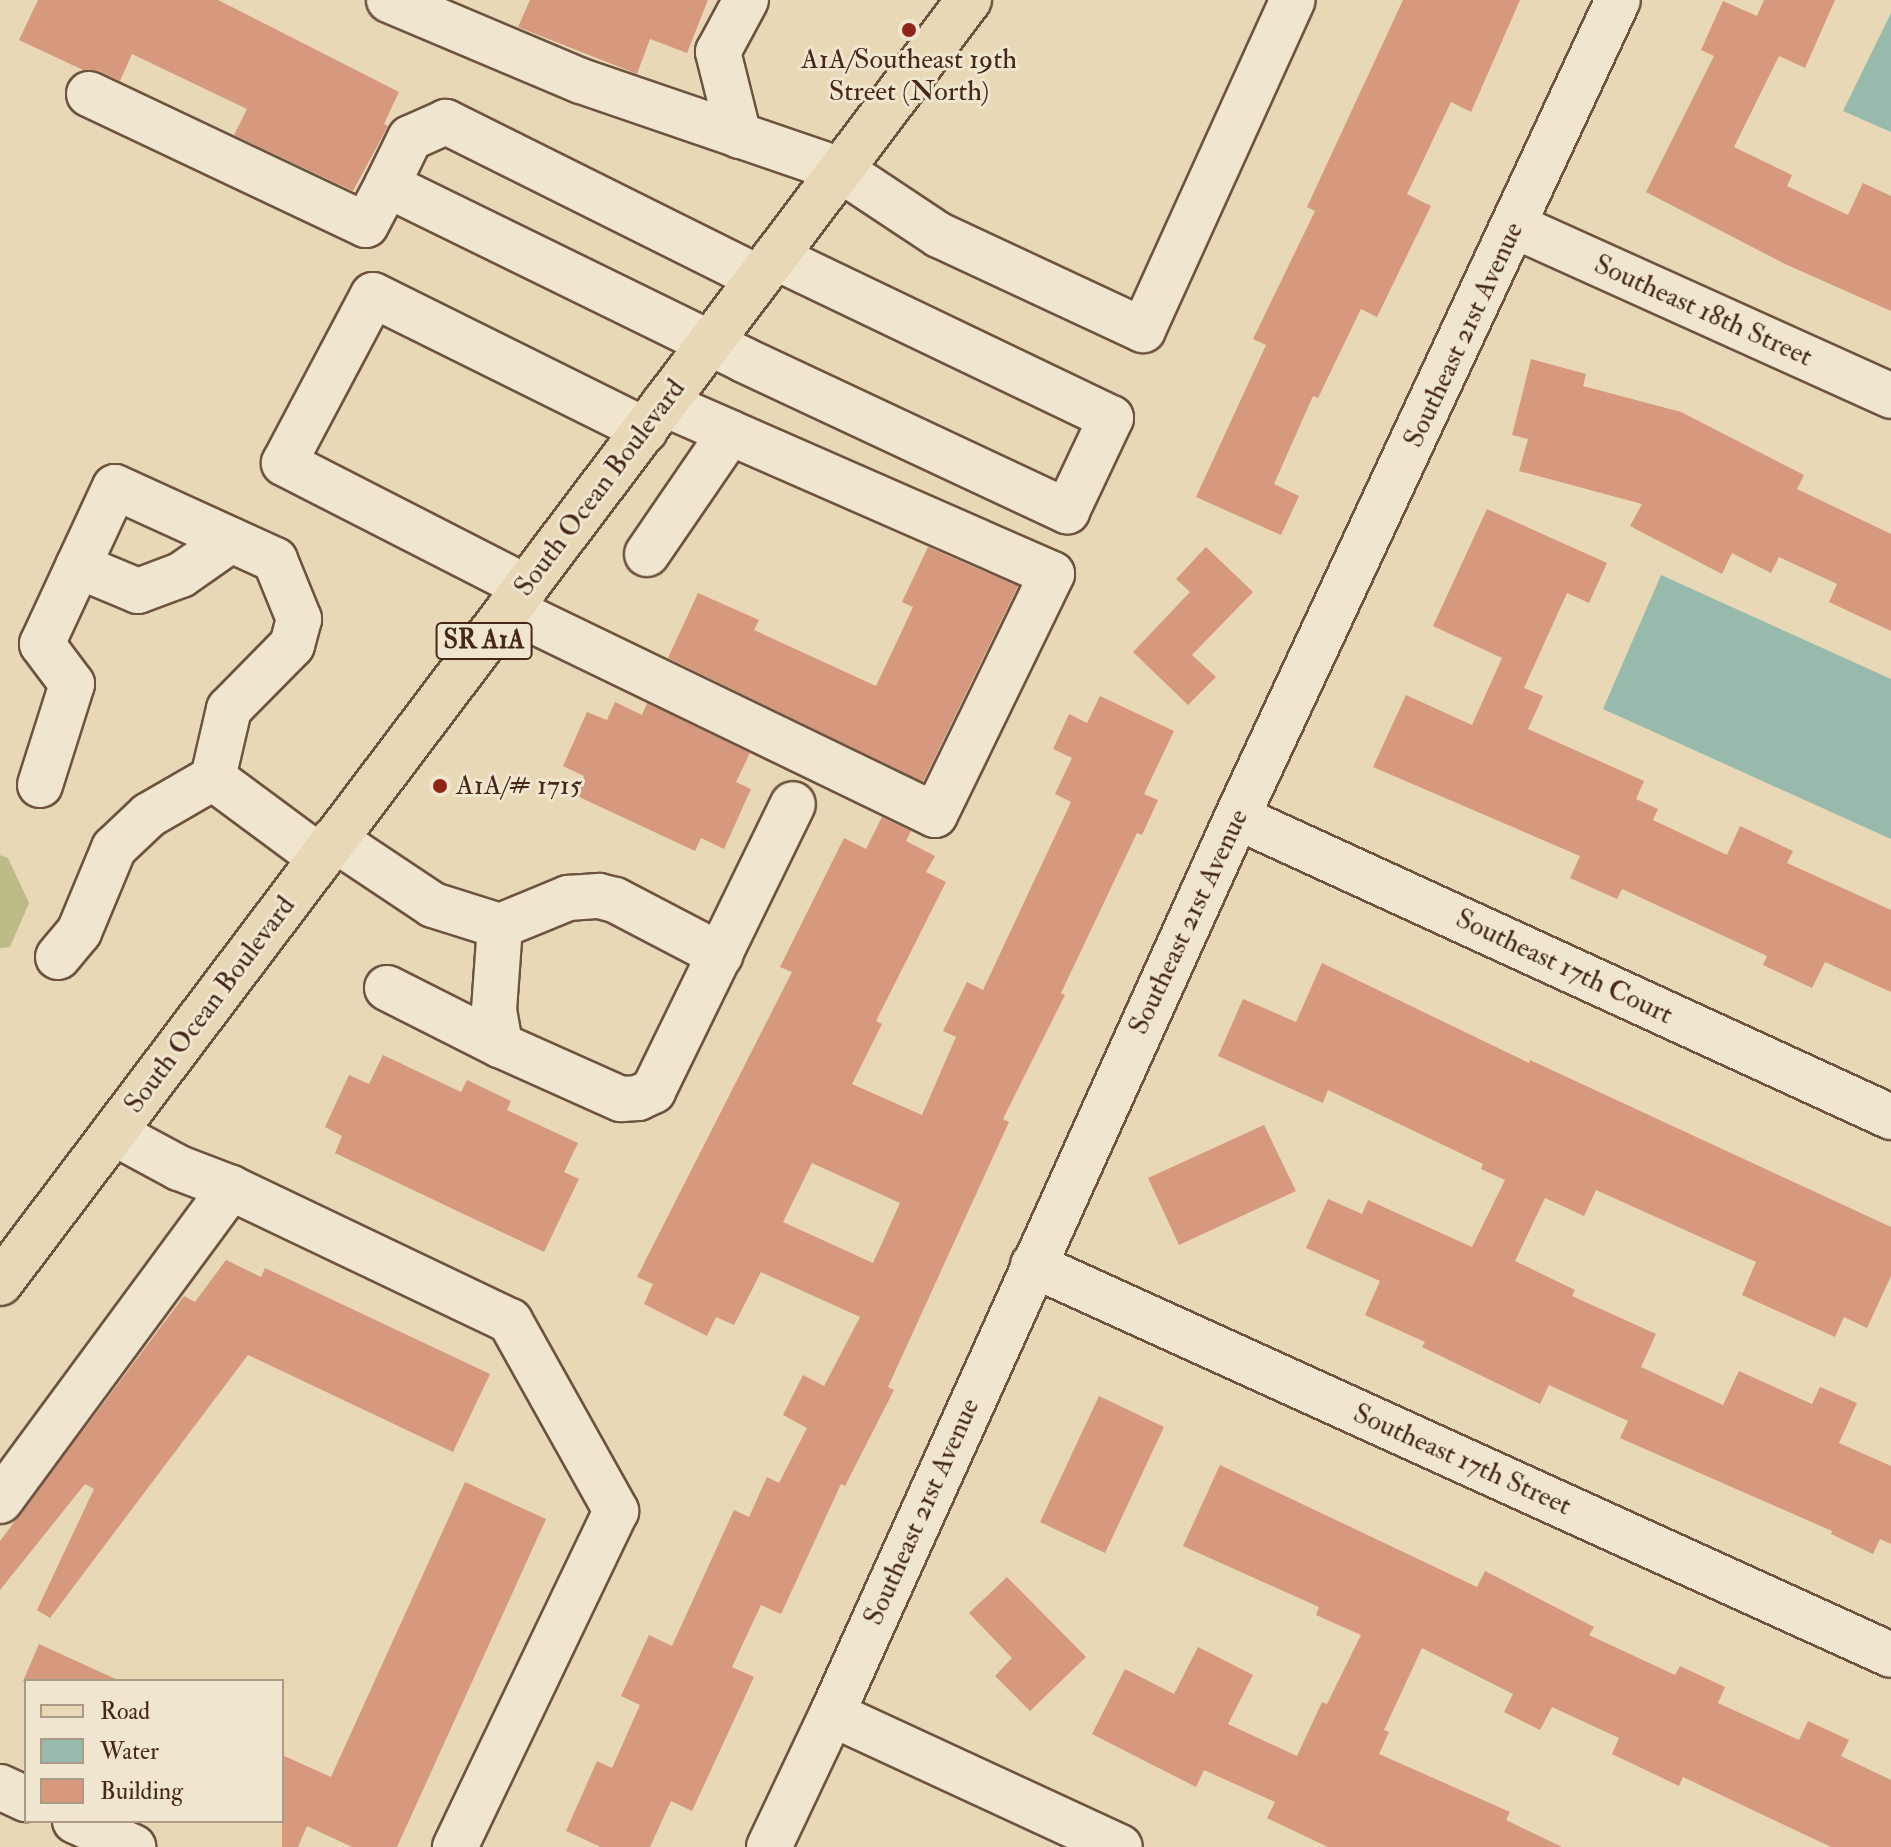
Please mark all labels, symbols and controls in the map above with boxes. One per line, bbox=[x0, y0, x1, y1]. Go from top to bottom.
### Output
marker: A1A/Southeast 19th Street (North) bbox=[900, 21, 918, 39]
place label: A1A/Southeast 19th Street (North) bbox=[801, 43, 1017, 109]
street label: Southeast 21st Avenue bbox=[1397, 217, 1531, 453]
street label: Southeast 18th Street bbox=[1589, 248, 1817, 374]
street label: South Ocean Boulevard bbox=[507, 373, 693, 603]
road number: SR A1A bbox=[434, 619, 534, 663]
place label: A1A/# 1715 bbox=[456, 769, 582, 803]
marker: A1A/# 1715 bbox=[431, 777, 449, 795]
street label: Southeast 21st Avenue bbox=[1122, 804, 1256, 1040]
street label: South Ocean Boulevard bbox=[117, 890, 303, 1120]
street label: Southeast 17th Court bbox=[1450, 902, 1678, 1032]
street label: Southeast 21st Avenue bbox=[857, 1393, 987, 1631]
street label: Southeast 17th Street bbox=[1348, 1397, 1576, 1523]
legend bbox=[24, 1679, 284, 1823]
text: Road bbox=[100, 1696, 150, 1727]
text: Water bbox=[100, 1736, 159, 1767]
text: Building bbox=[100, 1776, 183, 1807]

